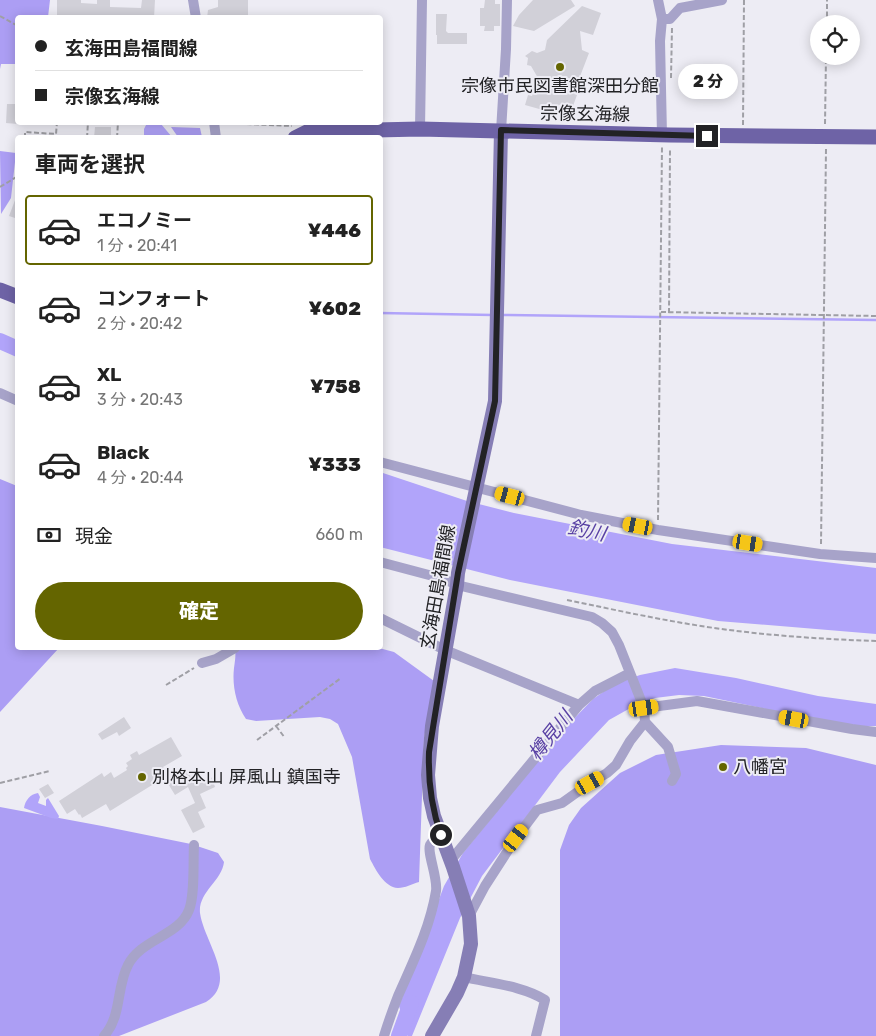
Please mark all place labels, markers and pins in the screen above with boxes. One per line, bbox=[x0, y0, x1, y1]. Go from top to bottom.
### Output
marker: 宗像市民図書館深田分館 bbox=[554, 61, 566, 73]
place label: 宗像市民図書館深田分館 bbox=[461, 75, 659, 97]
place label: 八幡宮 bbox=[733, 756, 787, 778]
marker: 八幡宮 bbox=[717, 761, 729, 773]
place label: 別格本山 屏風山 鎮国寺 bbox=[152, 766, 341, 788]
marker: 別格本山 屏風山 鎮国寺 bbox=[136, 771, 148, 783]

